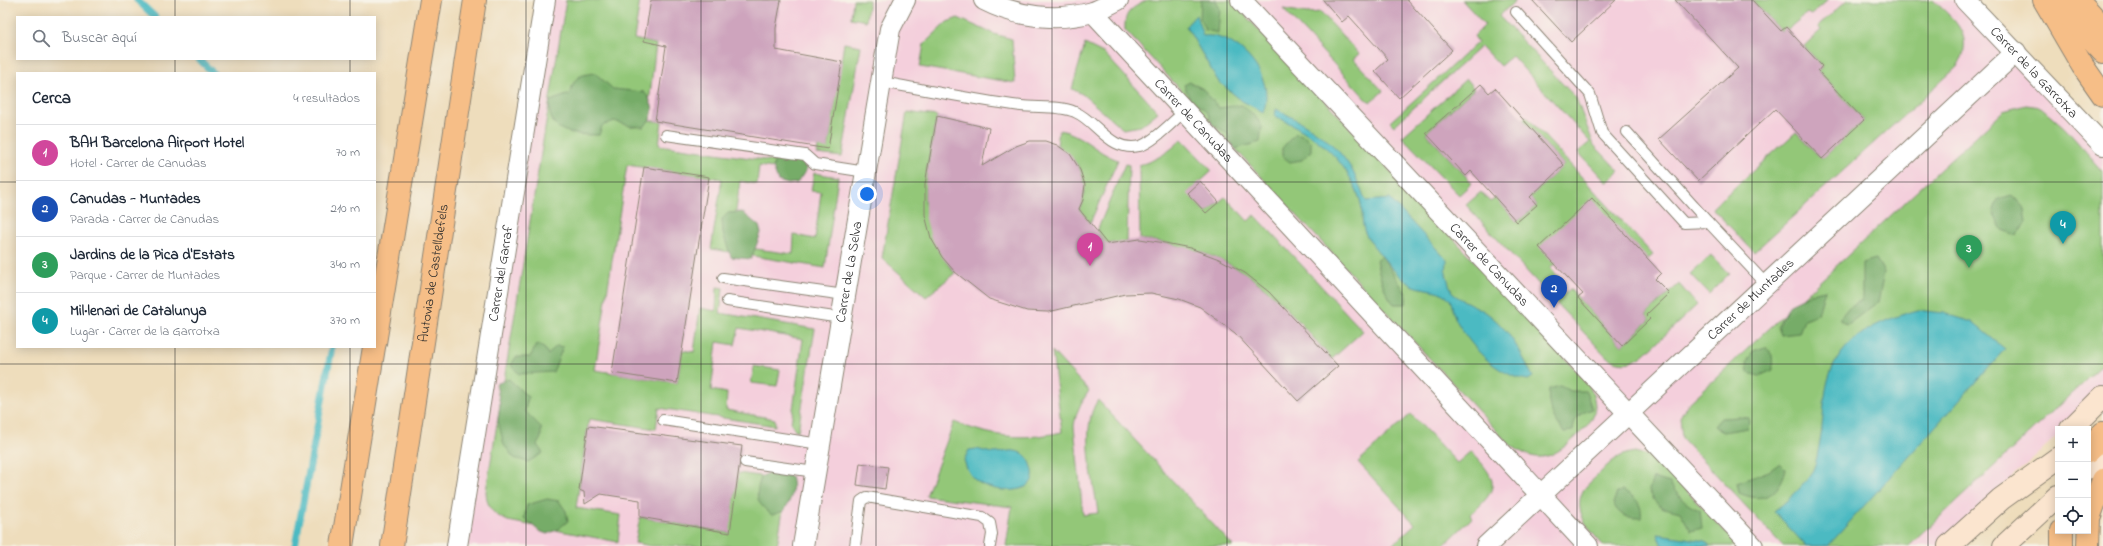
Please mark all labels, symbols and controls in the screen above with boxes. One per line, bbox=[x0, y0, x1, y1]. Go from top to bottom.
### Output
search box bbox=[16, 16, 376, 60]
street label: Carrer de la Garrotxa bbox=[1985, 22, 2083, 123]
icon: search bbox=[30, 27, 52, 49]
text: Buscar aquí bbox=[62, 27, 137, 49]
street label: Carrer de Canudas bbox=[1149, 74, 1238, 167]
text: Cerca bbox=[32, 86, 71, 111]
text: 4 resultados bbox=[293, 89, 360, 108]
text: BAH Barcelona Airport Hotel bbox=[70, 132, 244, 154]
text: 1 bbox=[43, 143, 47, 162]
text: 70 m bbox=[336, 143, 360, 162]
text: Hotel · Carrer de Canudas bbox=[70, 154, 207, 173]
your location bbox=[857, 184, 877, 204]
text: Canudas - Muntades bbox=[70, 188, 201, 210]
text: 2 bbox=[42, 199, 48, 218]
text: 210 m bbox=[330, 199, 360, 218]
street label: Autovia de Castelldefels bbox=[413, 202, 454, 344]
text: Parada · Carrer de Canudas bbox=[70, 210, 219, 229]
pin: 4 bbox=[2050, 211, 2076, 244]
street label: Carrer de Canudas bbox=[1445, 218, 1534, 312]
street label: Carrer de La Selva bbox=[830, 220, 868, 324]
street label: Carrer del Garraf bbox=[483, 223, 519, 323]
pin: 1 bbox=[1077, 233, 1103, 266]
pin: 3 bbox=[1956, 235, 1982, 268]
text: Jardins de la Pica d'Estats bbox=[70, 244, 235, 266]
street label: Carrer de Muntades bbox=[1702, 253, 1799, 345]
text: 3 bbox=[42, 255, 48, 274]
text: 340 m bbox=[330, 255, 360, 274]
text: Parque · Carrer de Muntades bbox=[70, 266, 220, 285]
pin: 2 bbox=[1541, 275, 1567, 308]
text: Mil·lenari de Catalunya bbox=[70, 300, 207, 322]
text: 4 bbox=[42, 311, 48, 330]
text: 370 m bbox=[330, 311, 360, 330]
text: Lugar · Carrer de la Garrotxa bbox=[70, 322, 220, 341]
map controls bbox=[2055, 426, 2091, 534]
button: + bbox=[2055, 426, 2091, 462]
button: − bbox=[2055, 462, 2091, 498]
button: locate bbox=[2055, 498, 2091, 534]

